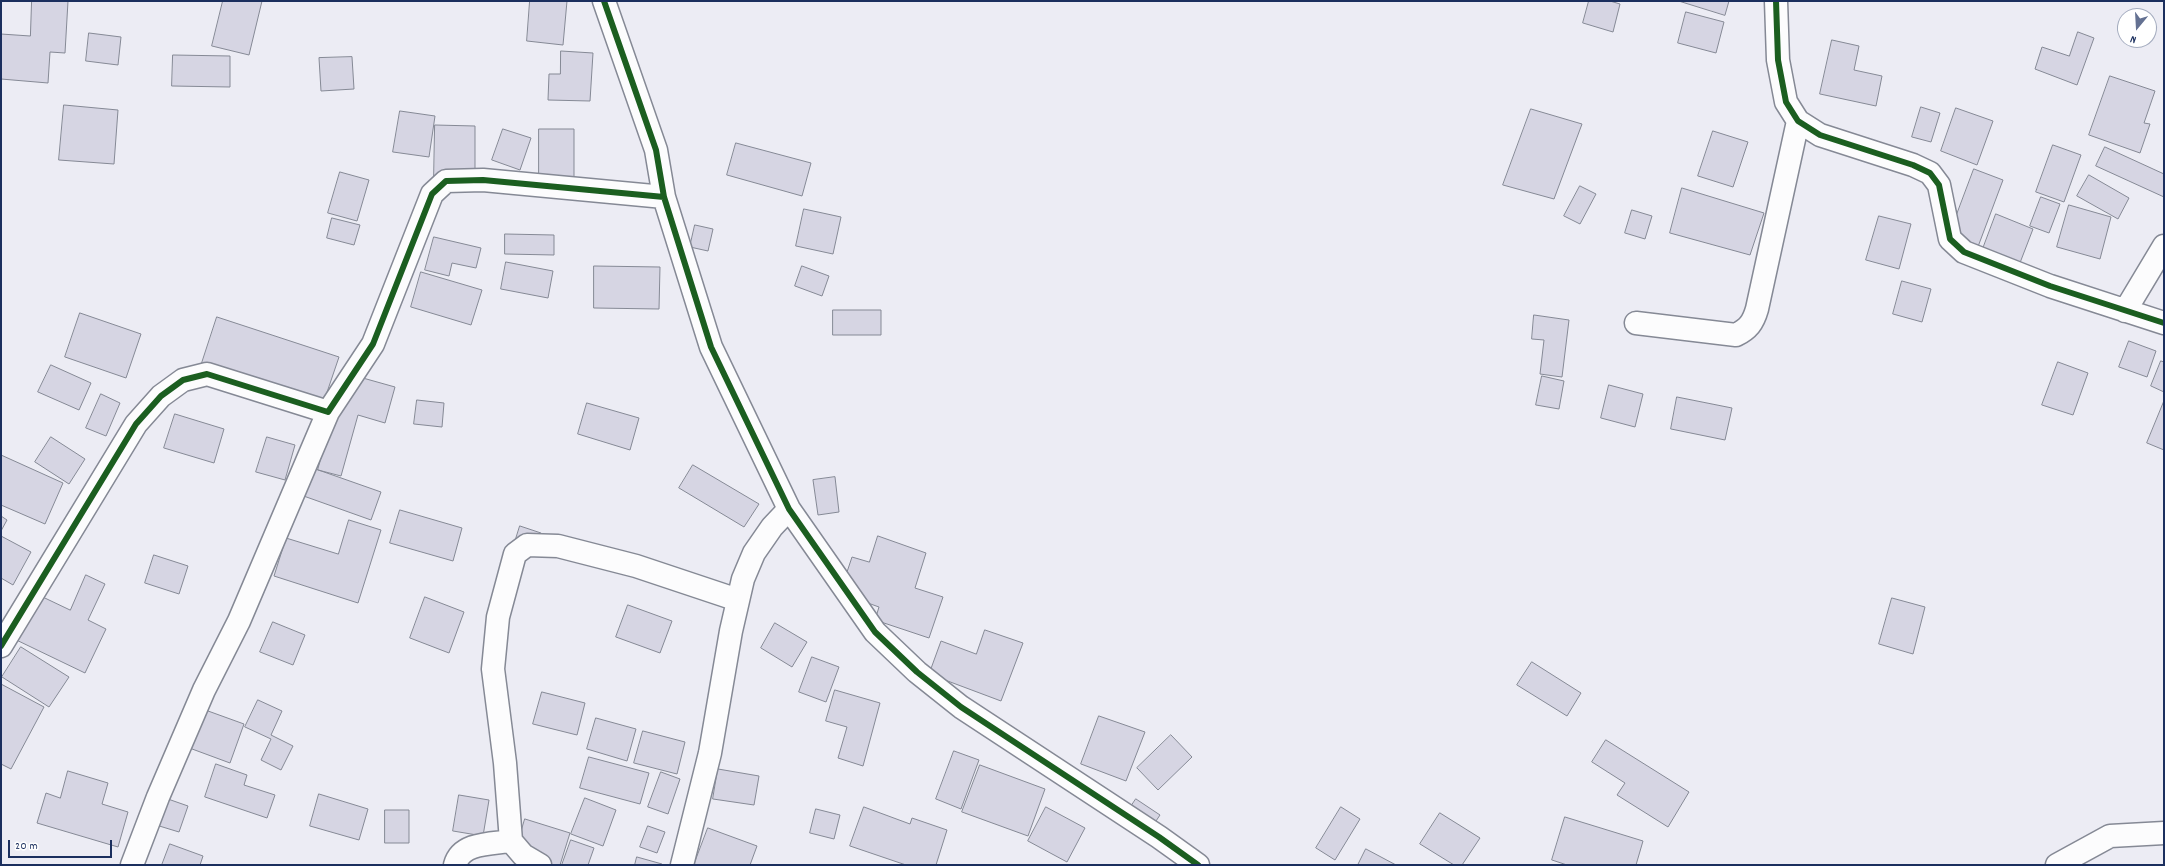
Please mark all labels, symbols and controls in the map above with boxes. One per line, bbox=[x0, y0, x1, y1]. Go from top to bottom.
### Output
north arrow bbox=[2117, 8, 2157, 48]
text: N bbox=[2129, 30, 2139, 47]
scale bar bbox=[10, 832, 114, 858]
text: 20 m bbox=[15, 838, 38, 855]

